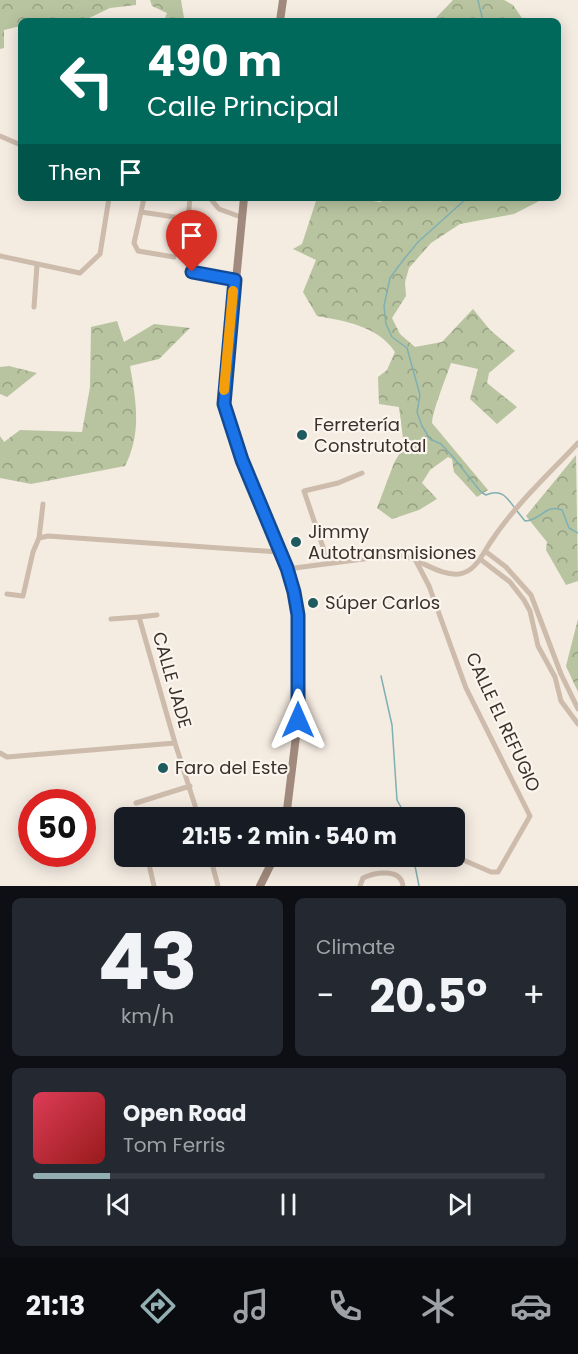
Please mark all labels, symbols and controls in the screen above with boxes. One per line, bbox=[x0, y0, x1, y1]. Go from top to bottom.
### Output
text: 490 m bbox=[147, 32, 282, 91]
icon: left bbox=[48, 42, 126, 120]
text: Calle Principal bbox=[147, 88, 339, 125]
icon: arrive bbox=[114, 156, 147, 189]
text: Then bbox=[48, 157, 102, 188]
pin bbox=[166, 210, 217, 272]
icon: arrive bbox=[175, 219, 208, 252]
place label: Ferretería Construtotal bbox=[314, 412, 426, 458]
marker: Ferretería Construtotal bbox=[295, 428, 309, 442]
place label: Jimmy Autotransmisiones bbox=[308, 519, 476, 565]
marker: Jimmy Autotransmisiones bbox=[289, 535, 303, 549]
place label: Súper Carlos bbox=[325, 590, 440, 615]
marker: Súper Carlos bbox=[306, 596, 320, 610]
street label: CALLE JADE bbox=[147, 629, 198, 731]
street label: CALLE EL REFUGIO bbox=[460, 648, 547, 796]
position arrow bbox=[266, 688, 330, 752]
place label: Faro del Este bbox=[175, 755, 288, 780]
marker: Faro del Este bbox=[156, 761, 170, 775]
speed limit sign: 50 bbox=[18, 789, 96, 867]
text: 21:15 · 2 min · 540 m bbox=[182, 821, 397, 852]
text: 43 bbox=[98, 907, 198, 1016]
text: Climate bbox=[316, 933, 395, 961]
text: 20.5° bbox=[369, 965, 487, 1028]
text: − bbox=[316, 972, 334, 1019]
text: + bbox=[522, 972, 545, 1019]
text: km/h bbox=[121, 1002, 174, 1030]
text: Open Road bbox=[123, 1098, 247, 1129]
text: Tom Ferris bbox=[123, 1131, 225, 1159]
icon: previous bbox=[102, 1188, 135, 1221]
icon: pause bbox=[272, 1188, 305, 1221]
icon: next bbox=[443, 1188, 476, 1221]
icon: directions bbox=[137, 1285, 179, 1327]
icon: music bbox=[230, 1285, 272, 1327]
icon: phone bbox=[324, 1285, 366, 1327]
icon: climate bbox=[417, 1285, 459, 1327]
icon: car bbox=[510, 1285, 552, 1327]
text: 21:13 bbox=[26, 1287, 85, 1324]

